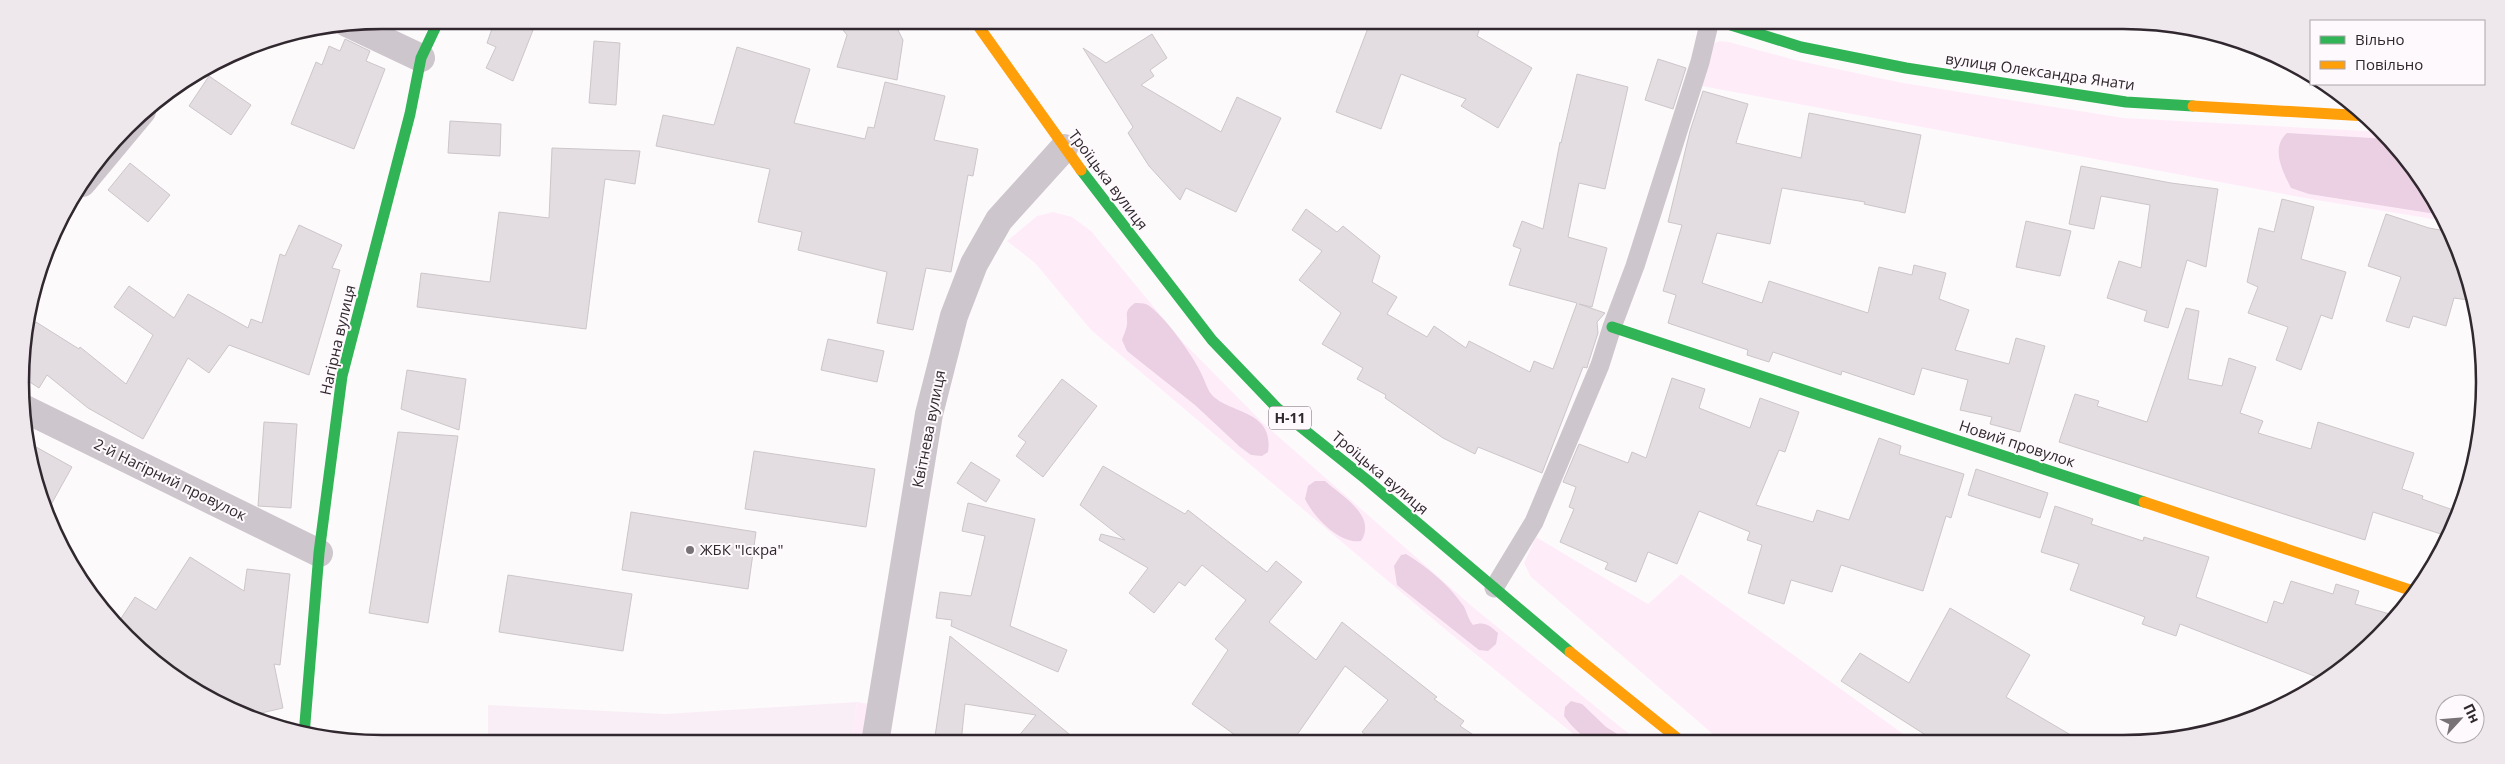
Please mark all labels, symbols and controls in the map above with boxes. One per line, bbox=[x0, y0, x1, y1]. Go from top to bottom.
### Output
legend bbox=[2310, 20, 2485, 85]
text: Вільно bbox=[2355, 29, 2404, 49]
street label: вулиця Олександра Янати bbox=[1944, 48, 2136, 94]
text: Повільно bbox=[2355, 54, 2423, 74]
street label: Троїцька вулиця bbox=[1065, 125, 1153, 234]
street label: Нагірна вулиця bbox=[315, 283, 359, 397]
street label: Квітнева вулиця bbox=[907, 368, 949, 489]
road number: Н-11 bbox=[1269, 406, 1311, 429]
street label: Новий провулок bbox=[1957, 415, 2078, 471]
street label: Троїцька вулиця bbox=[1328, 426, 1433, 519]
street label: 2-й Нагірний провулок bbox=[91, 433, 250, 525]
place label: ЖБК "Іскра" bbox=[700, 539, 783, 559]
marker: ЖБК "Іскра" bbox=[684, 544, 696, 556]
north arrow bbox=[2435, 694, 2485, 744]
text: Пн bbox=[2459, 700, 2485, 726]

